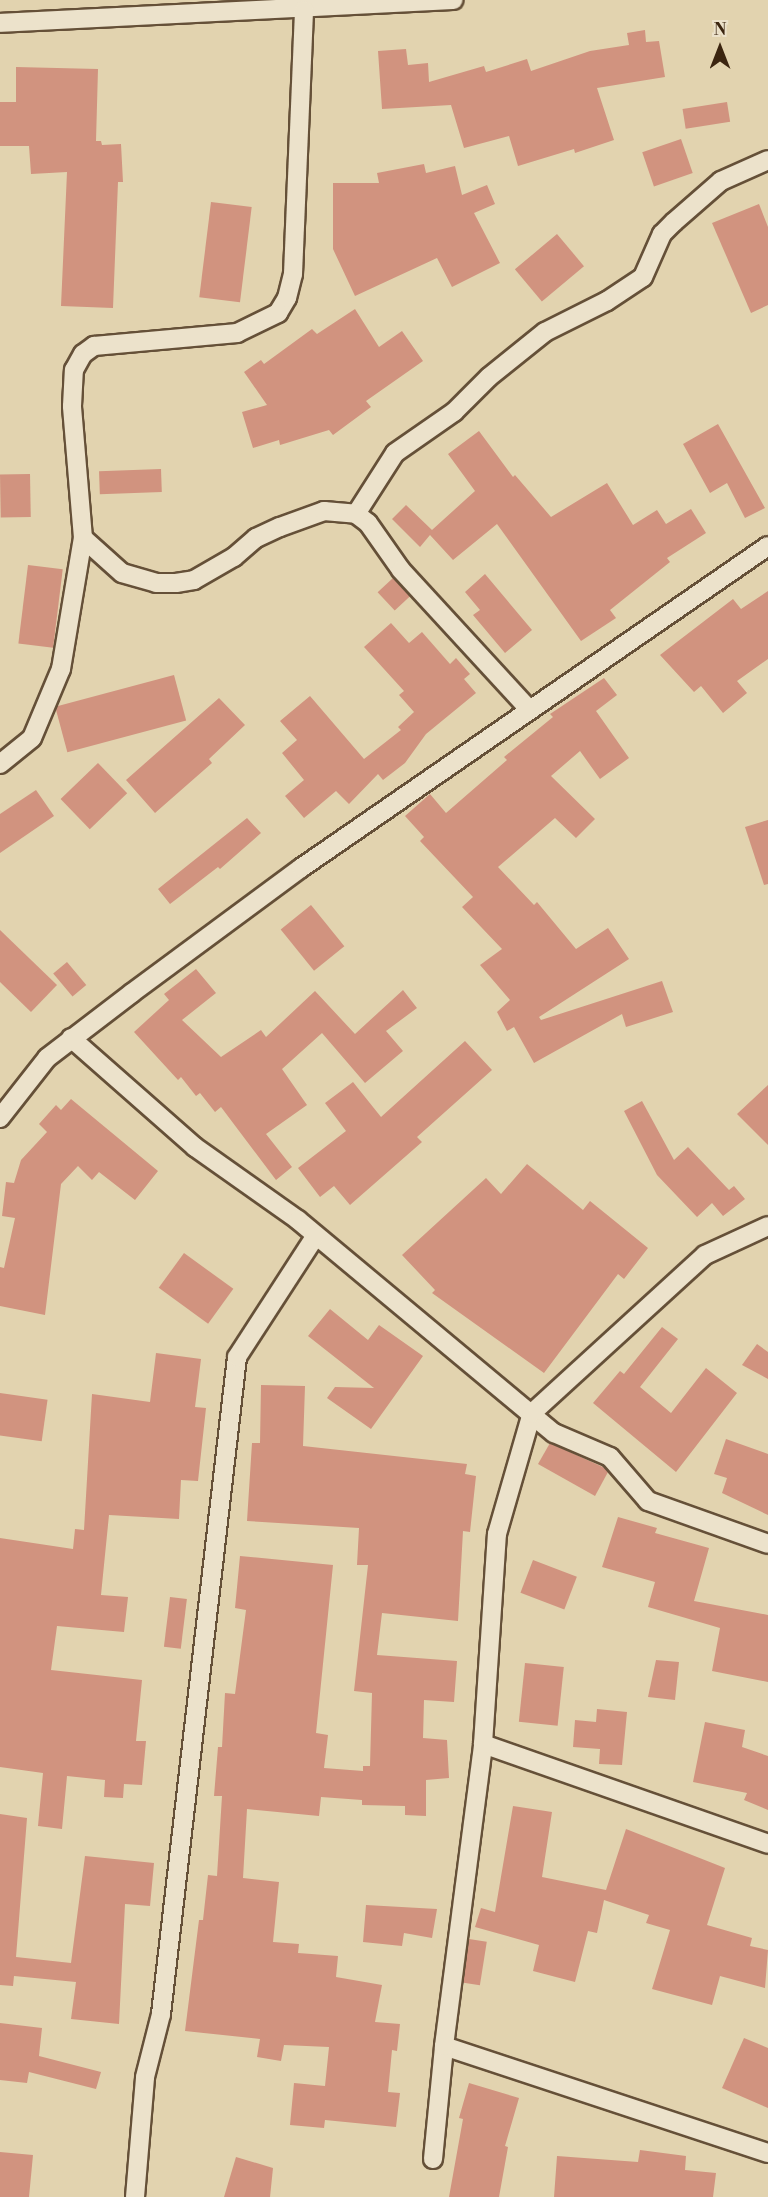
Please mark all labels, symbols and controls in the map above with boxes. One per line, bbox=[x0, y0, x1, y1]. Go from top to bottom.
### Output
north arrow bbox=[690, 18, 750, 78]
text: N bbox=[714, 20, 726, 40]

